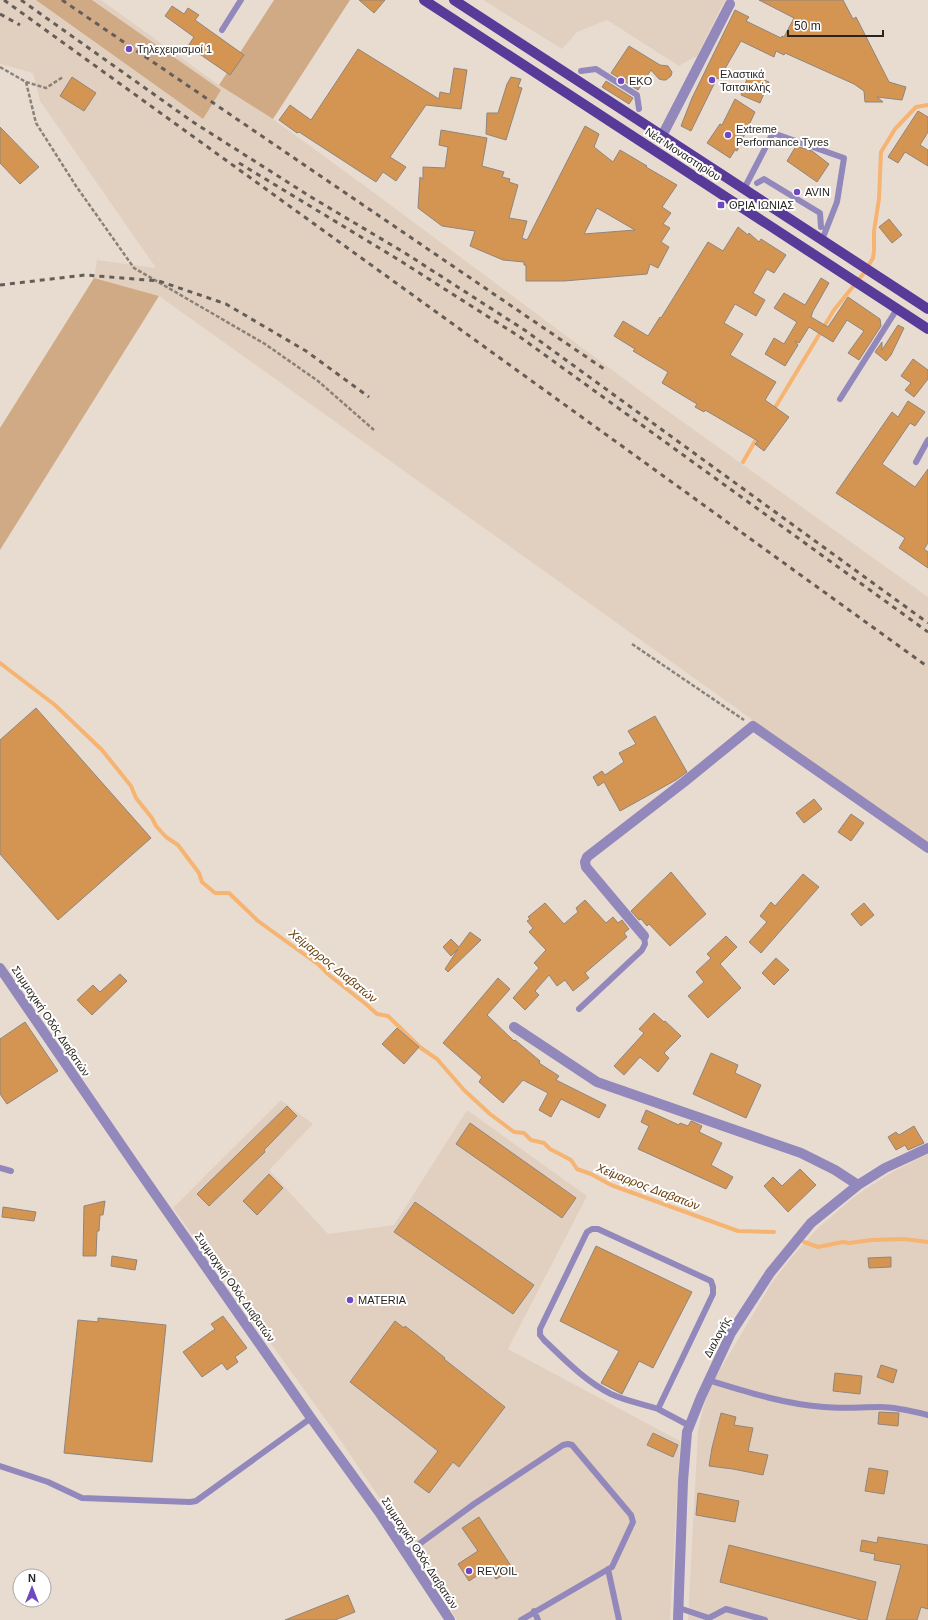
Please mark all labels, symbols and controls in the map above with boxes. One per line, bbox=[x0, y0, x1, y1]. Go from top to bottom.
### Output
scale bar bbox=[788, 12, 883, 38]
text: 50 m bbox=[794, 19, 821, 33]
place label: Τηλεχειρισμοί 1 bbox=[137, 43, 212, 55]
marker: Τηλεχειρισμοί 1 bbox=[124, 44, 134, 54]
place label: Ελαστικά Τσιτσικλής bbox=[720, 68, 771, 93]
place label: EKO bbox=[629, 75, 653, 87]
marker: Ελαστικά Τσιτσικλής bbox=[707, 75, 717, 85]
marker: EKO bbox=[616, 76, 626, 86]
place label: Extreme Performance Tyres bbox=[736, 123, 829, 148]
street label: Νέα Μοναστηρίου bbox=[643, 125, 723, 183]
marker: Extreme Performance Tyres bbox=[723, 130, 733, 140]
place label: AVIN bbox=[805, 186, 830, 198]
marker: AVIN bbox=[792, 187, 802, 197]
place label: ΟΡΙΑ ΙΩΝΙΑΣ bbox=[729, 199, 794, 211]
marker: ΟΡΙΑ ΙΩΝΙΑΣ bbox=[716, 200, 726, 210]
water label: Χείμαρρος Διαβατών bbox=[285, 925, 380, 1006]
street label: Συμμαχική Οδός Διαβατών bbox=[10, 964, 93, 1079]
water label: Χείμαρρος Διαβατών bbox=[593, 1160, 702, 1213]
street label: Συμμαχική Οδός Διαβατών bbox=[193, 1230, 278, 1344]
place label: MATERIA bbox=[358, 1294, 407, 1306]
marker: MATERIA bbox=[345, 1295, 355, 1305]
street label: Διαλογής bbox=[701, 1315, 733, 1359]
street label: Συμμαχική Οδός Διαβατών bbox=[379, 1495, 461, 1611]
place label: REVOIL bbox=[477, 1565, 517, 1577]
marker: REVOIL bbox=[464, 1566, 474, 1576]
north arrow bbox=[12, 1568, 52, 1608]
text: N bbox=[28, 1572, 36, 1584]

